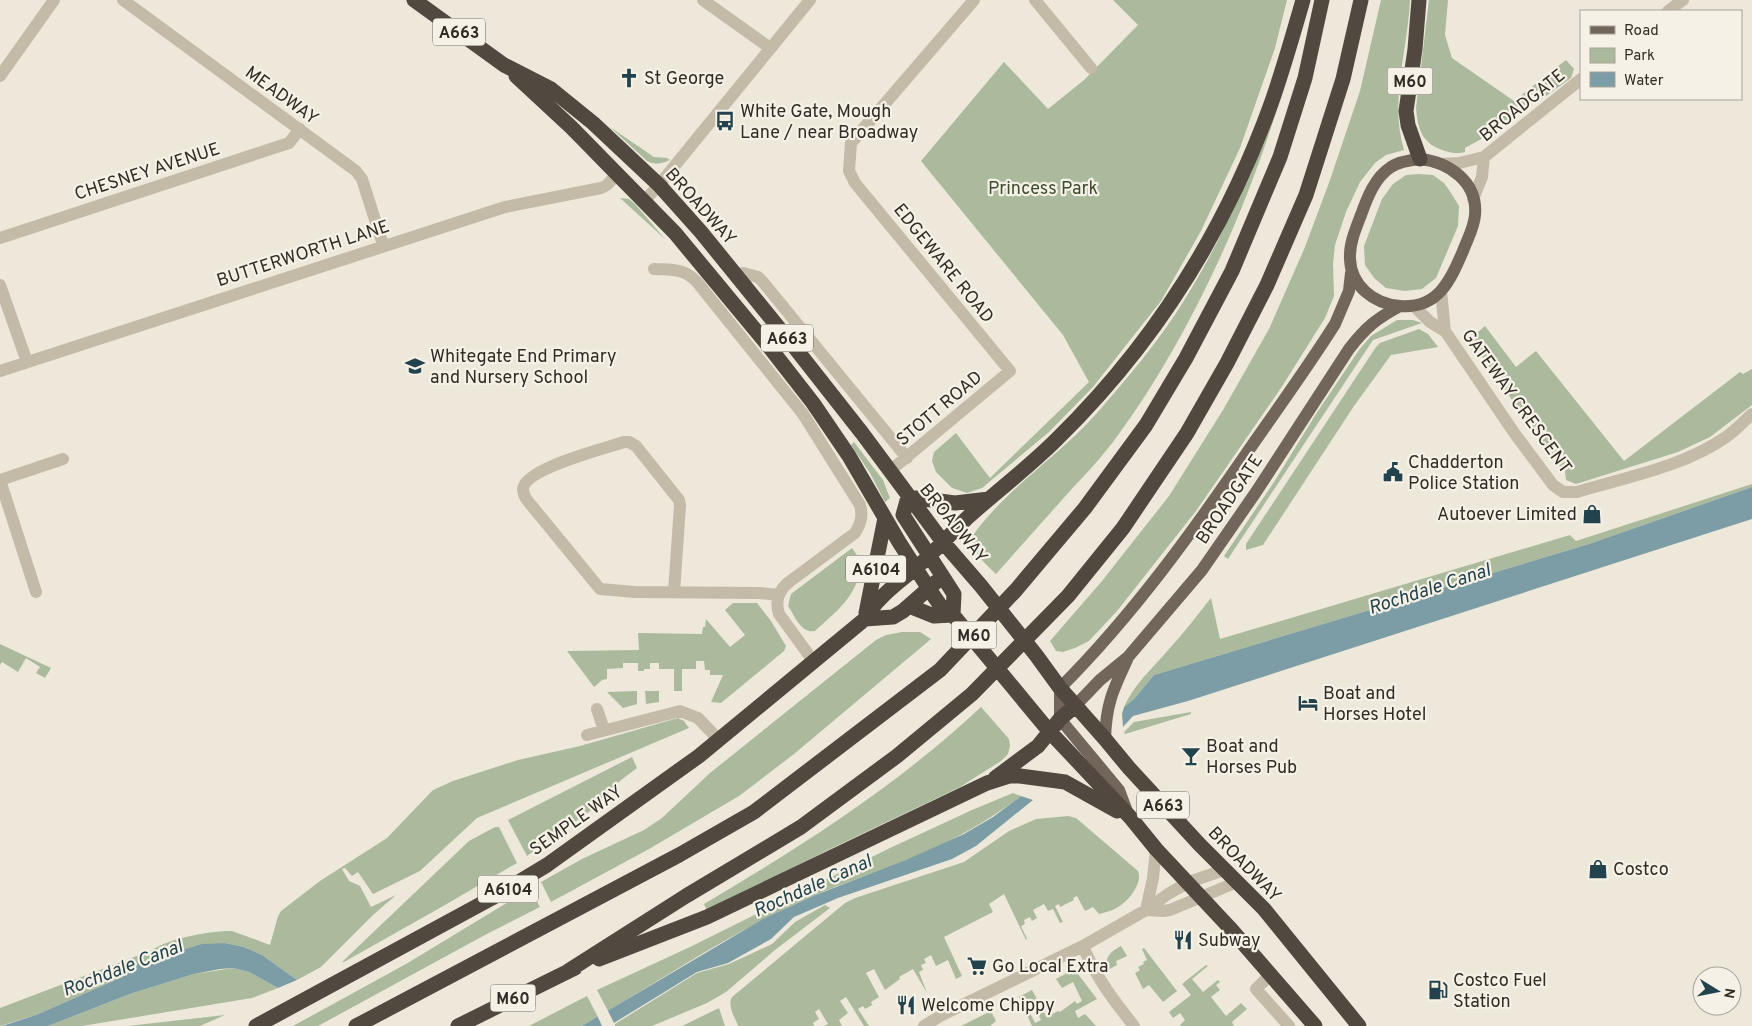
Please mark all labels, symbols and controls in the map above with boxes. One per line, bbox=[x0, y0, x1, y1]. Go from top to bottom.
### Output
legend bbox=[1580, 10, 1742, 100]
road number: A663 bbox=[433, 18, 485, 46]
text: Road bbox=[1624, 22, 1659, 41]
text: Park bbox=[1624, 47, 1655, 66]
street label: MEADWAY bbox=[240, 62, 322, 131]
street label: BROADGATE bbox=[1475, 65, 1570, 148]
church icon: St George bbox=[618, 67, 640, 89]
place label: St George bbox=[644, 68, 724, 91]
road number: M60 bbox=[1388, 68, 1432, 94]
text: Water bbox=[1624, 72, 1664, 91]
place label: White Gate, Mough Lane / near Broadway bbox=[740, 101, 918, 145]
bus stop icon: White Gate, Mough Lane / near Broadway bbox=[714, 110, 736, 132]
street label: CHESNEY AVENUE bbox=[72, 138, 223, 207]
street label: BROADWAY bbox=[659, 164, 741, 250]
park label: Princess Park bbox=[988, 178, 1098, 201]
street label: EDGEWARE ROAD bbox=[887, 199, 998, 329]
street label: BUTTERWORTH LANE bbox=[214, 216, 393, 293]
road number: A663 bbox=[761, 324, 813, 352]
street label: GATEWAY CRESCENT bbox=[1456, 325, 1576, 479]
place label: Whitegate End Primary and Nursery School bbox=[430, 346, 616, 390]
school or university icon: Whitegate End Primary and Nursery School bbox=[404, 355, 426, 377]
street label: STOTT ROAD bbox=[892, 366, 988, 452]
street label: BROADGATE bbox=[1192, 450, 1269, 549]
place label: Chadderton Police Station bbox=[1408, 452, 1519, 496]
public building icon: Chadderton Police Station bbox=[1382, 461, 1404, 483]
street label: BROADWAY bbox=[914, 479, 992, 569]
shop icon: Autoever Limited bbox=[1581, 503, 1603, 525]
place label: Autoever Limited bbox=[1437, 504, 1577, 527]
road number: A6104 bbox=[846, 556, 906, 582]
water label: Rochdale Canal bbox=[1366, 559, 1495, 621]
road number: M60 bbox=[952, 622, 996, 648]
place label: Boat and Horses Hotel bbox=[1323, 683, 1426, 727]
hotel icon: Boat and Horses Hotel bbox=[1297, 692, 1319, 714]
place label: Boat and Horses Pub bbox=[1206, 736, 1297, 780]
bar icon: Boat and Horses Pub bbox=[1180, 745, 1202, 767]
street label: SEMPLE WAY bbox=[526, 781, 628, 862]
road number: A663 bbox=[1137, 792, 1189, 818]
street label: BROADWAY bbox=[1202, 822, 1286, 908]
water label: Rochdale Canal bbox=[750, 850, 877, 924]
shop icon: Costco bbox=[1587, 858, 1609, 880]
place label: Costco bbox=[1613, 859, 1669, 882]
road number: A6104 bbox=[478, 876, 538, 902]
restaurant icon: Subway bbox=[1172, 929, 1194, 951]
place label: Subway bbox=[1198, 930, 1261, 953]
water label: Rochdale Canal bbox=[59, 934, 187, 1003]
supermarket icon: Go Local Extra bbox=[966, 955, 988, 977]
place label: Go Local Extra bbox=[992, 956, 1108, 979]
north arrow bbox=[1692, 966, 1742, 1016]
place label: Costco Fuel Station bbox=[1453, 970, 1547, 1014]
fuel station icon: Costco Fuel Station bbox=[1427, 979, 1449, 1001]
road number: M60 bbox=[490, 984, 536, 1011]
text: N bbox=[1719, 987, 1738, 999]
restaurant icon: Welcome Chippy bbox=[895, 994, 917, 1016]
place label: Welcome Chippy bbox=[921, 995, 1055, 1018]

